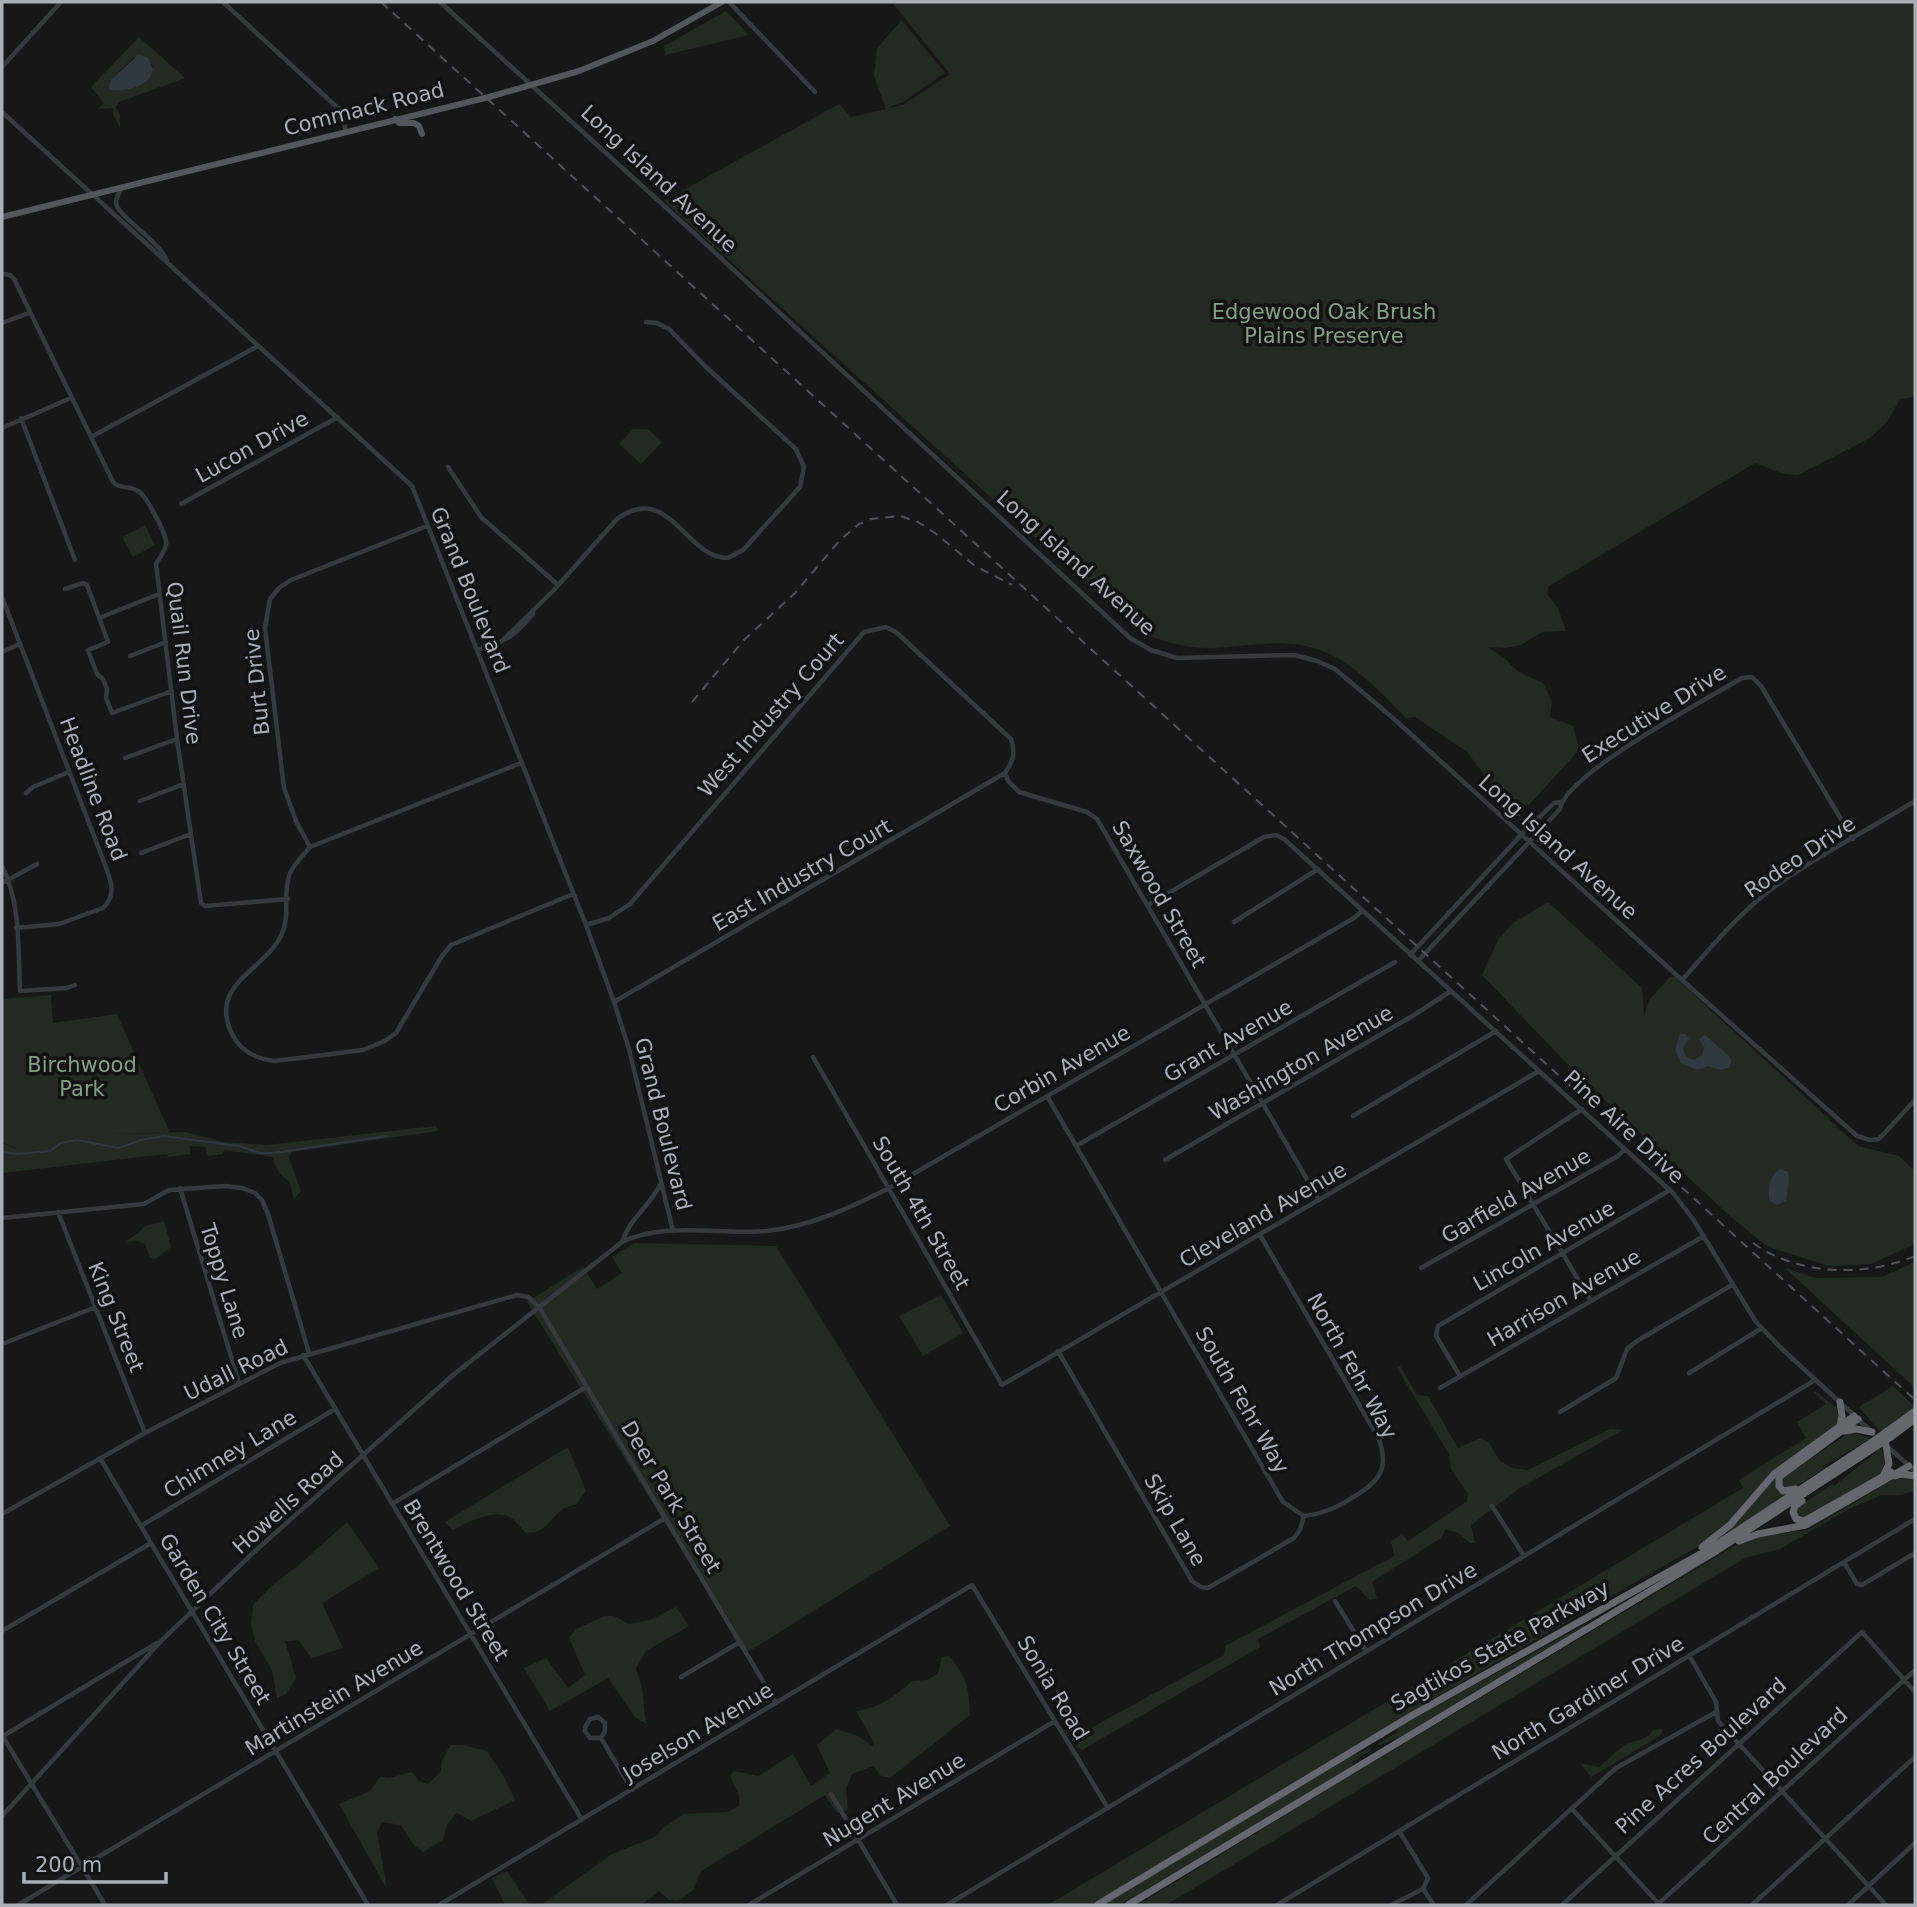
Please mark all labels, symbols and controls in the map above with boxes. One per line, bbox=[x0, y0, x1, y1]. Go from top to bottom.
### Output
street label: Commack Road bbox=[281, 77, 447, 141]
street label: Long Island Avenue bbox=[576, 100, 742, 258]
park label: Edgewood Oak Brush Plains Preserve bbox=[1212, 300, 1436, 348]
street label: Lucon Drive bbox=[192, 406, 312, 488]
street label: Long Island Avenue bbox=[992, 486, 1160, 640]
street label: Grand Boulevard bbox=[426, 503, 514, 677]
street label: Quail Run Drive bbox=[162, 580, 206, 746]
street label: Burt Drive bbox=[239, 627, 275, 737]
street label: West Industry Court bbox=[693, 628, 849, 802]
street label: Executive Drive bbox=[1578, 660, 1730, 768]
street label: Headline Road bbox=[55, 714, 131, 864]
street label: Long Island Avenue bbox=[1474, 770, 1642, 924]
street label: Rodeo Drive bbox=[1740, 811, 1860, 903]
street label: East Industry Court bbox=[708, 814, 896, 936]
street label: Saxwood Street bbox=[1107, 816, 1211, 972]
street label: Grant Avenue bbox=[1160, 995, 1296, 1087]
street label: Washington Avenue bbox=[1205, 1001, 1397, 1125]
street label: Corbin Avenue bbox=[990, 1020, 1134, 1118]
street label: Grand Boulevard bbox=[630, 1035, 696, 1213]
park label: Birchwood Park bbox=[27, 1053, 137, 1101]
street label: Pine Aire Drive bbox=[1559, 1065, 1689, 1189]
street label: South 4th Street bbox=[867, 1132, 975, 1294]
street label: Garfield Avenue bbox=[1437, 1144, 1595, 1248]
street label: Cleveland Avenue bbox=[1175, 1157, 1351, 1273]
street label: Lincoln Avenue bbox=[1469, 1196, 1619, 1296]
street label: Toppy Lane bbox=[195, 1220, 253, 1341]
street label: Harrison Avenue bbox=[1483, 1244, 1645, 1352]
street label: King Street bbox=[83, 1258, 149, 1376]
street label: North Fehr Way bbox=[1302, 1289, 1402, 1443]
street label: South Fehr Way bbox=[1190, 1323, 1294, 1477]
street label: Udall Road bbox=[180, 1335, 292, 1405]
street label: Chimney Lane bbox=[159, 1405, 301, 1503]
street label: Deer Park Street bbox=[616, 1417, 726, 1577]
street label: Howells Road bbox=[228, 1447, 348, 1559]
street label: Skip Lane bbox=[1139, 1470, 1211, 1570]
street label: Brentwood Street bbox=[398, 1495, 514, 1665]
street label: Garden City Street bbox=[154, 1529, 276, 1709]
street label: North Thompson Drive bbox=[1265, 1557, 1481, 1701]
street label: Sagtikos State Parkway bbox=[1387, 1576, 1613, 1716]
street label: Sonia Road bbox=[1012, 1631, 1094, 1745]
street label: North Gardiner Drive bbox=[1488, 1631, 1688, 1765]
street label: Martinstein Avenue bbox=[241, 1635, 427, 1761]
street label: Pine Acres Boulevard bbox=[1611, 1673, 1791, 1839]
street label: Joselson Avenue bbox=[617, 1678, 777, 1787]
street label: Central Boulevard bbox=[1698, 1703, 1852, 1849]
street label: Nugent Avenue bbox=[819, 1748, 969, 1852]
scale bar bbox=[24, 1840, 166, 1884]
text: 200 m bbox=[35, 1853, 102, 1877]

